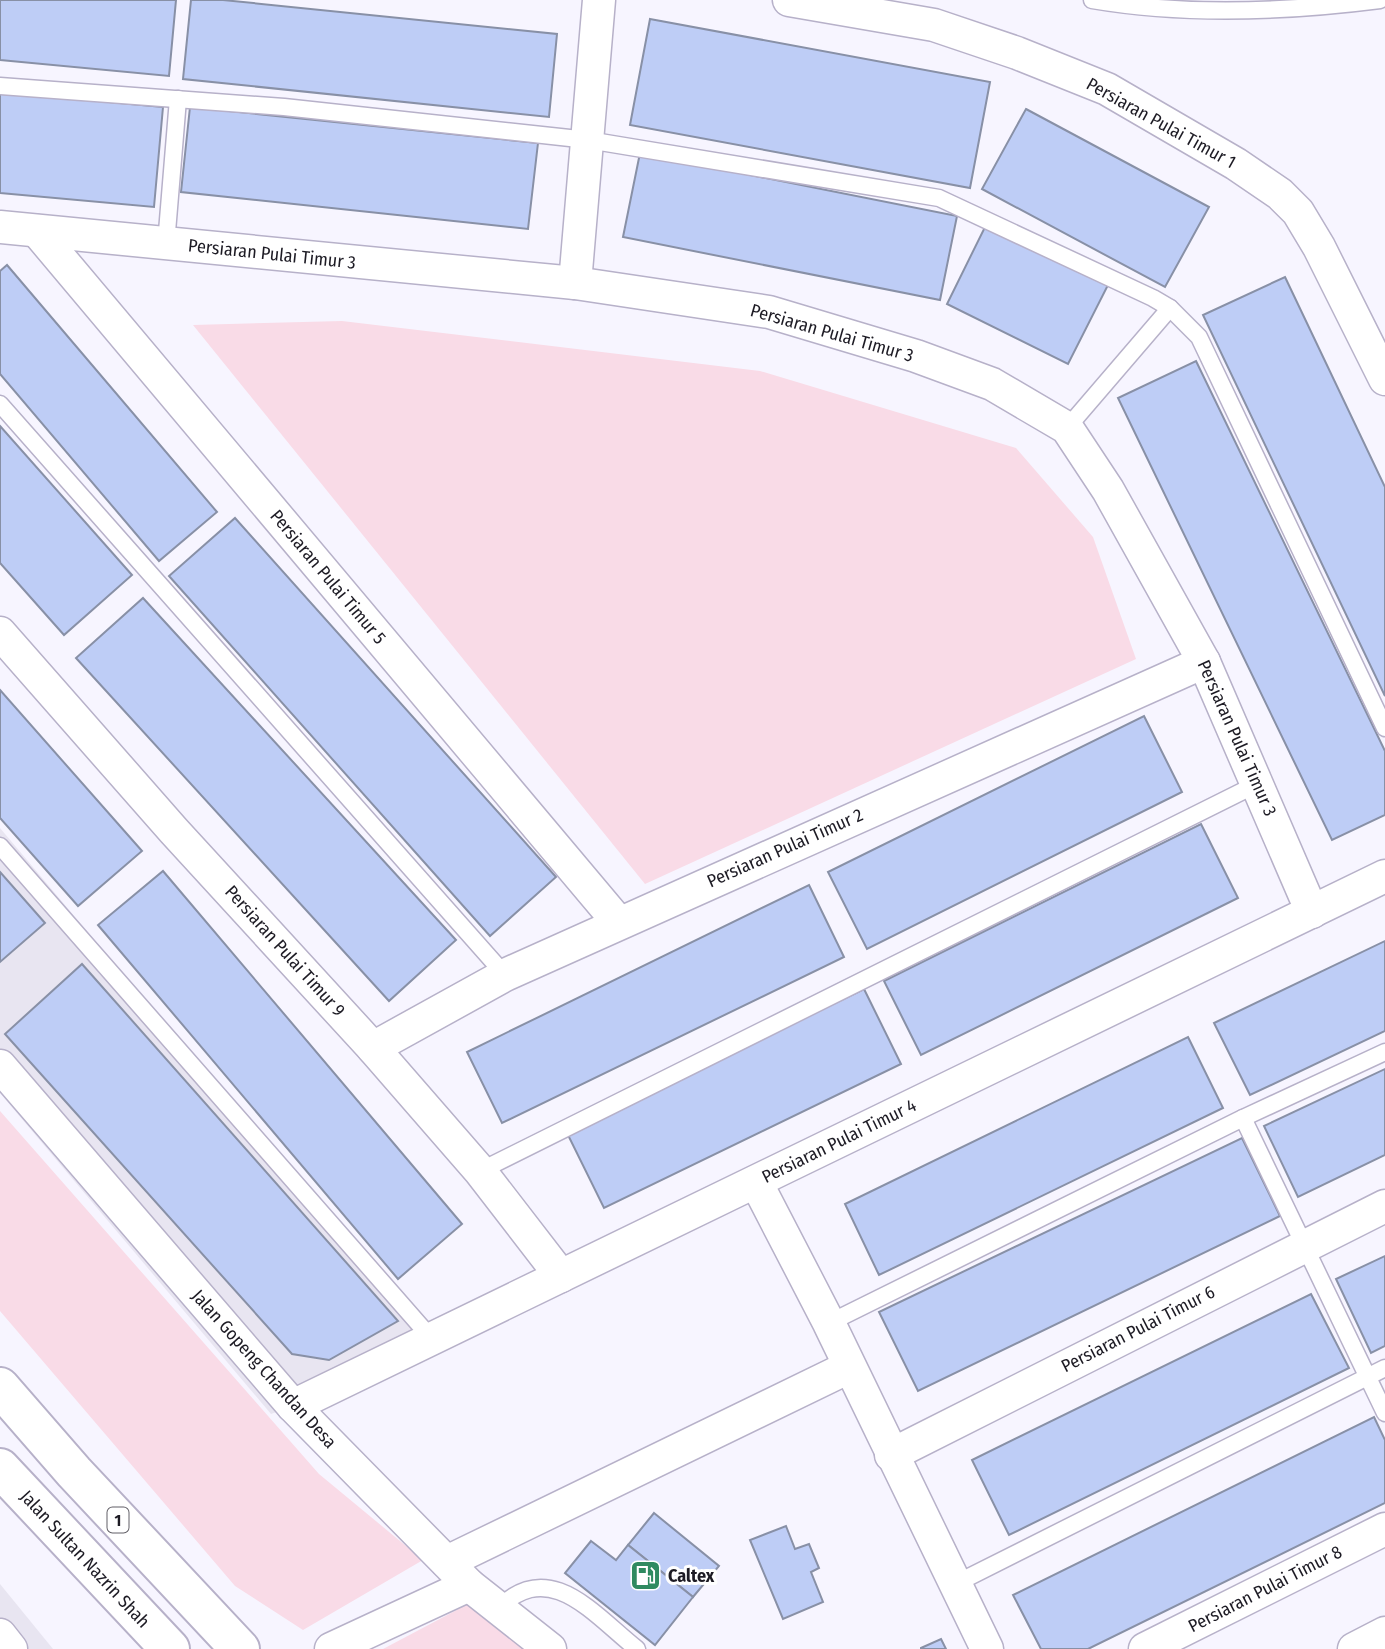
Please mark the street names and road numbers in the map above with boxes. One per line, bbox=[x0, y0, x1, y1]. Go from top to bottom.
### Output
street label: Persiaran Pulai Timur 1 bbox=[1082, 73, 1240, 173]
street label: Persiaran Pulai Timur 3 bbox=[187, 234, 357, 274]
street label: Persiaran Pulai Timur 3 bbox=[748, 299, 916, 367]
street label: Persiaran Pulai Timur 5 bbox=[265, 505, 391, 649]
street label: Persiaran Pulai Timur 3 bbox=[1193, 657, 1281, 819]
street label: Persiaran Pulai Timur 2 bbox=[704, 804, 866, 892]
street label: Persiaran Pulai Timur 9 bbox=[220, 881, 350, 1021]
street label: Persiaran Pulai Timur 4 bbox=[758, 1094, 920, 1188]
street label: Persiaran Pulai Timur 6 bbox=[1058, 1281, 1218, 1377]
street label: Jalan Gopeng Chandan Desa bbox=[187, 1285, 341, 1453]
street label: Jalan Sultan Nazrin Shah bbox=[15, 1486, 155, 1632]
road number: 1 bbox=[108, 1508, 128, 1532]
street label: Persiaran Pulai Timur 8 bbox=[1185, 1541, 1345, 1637]

